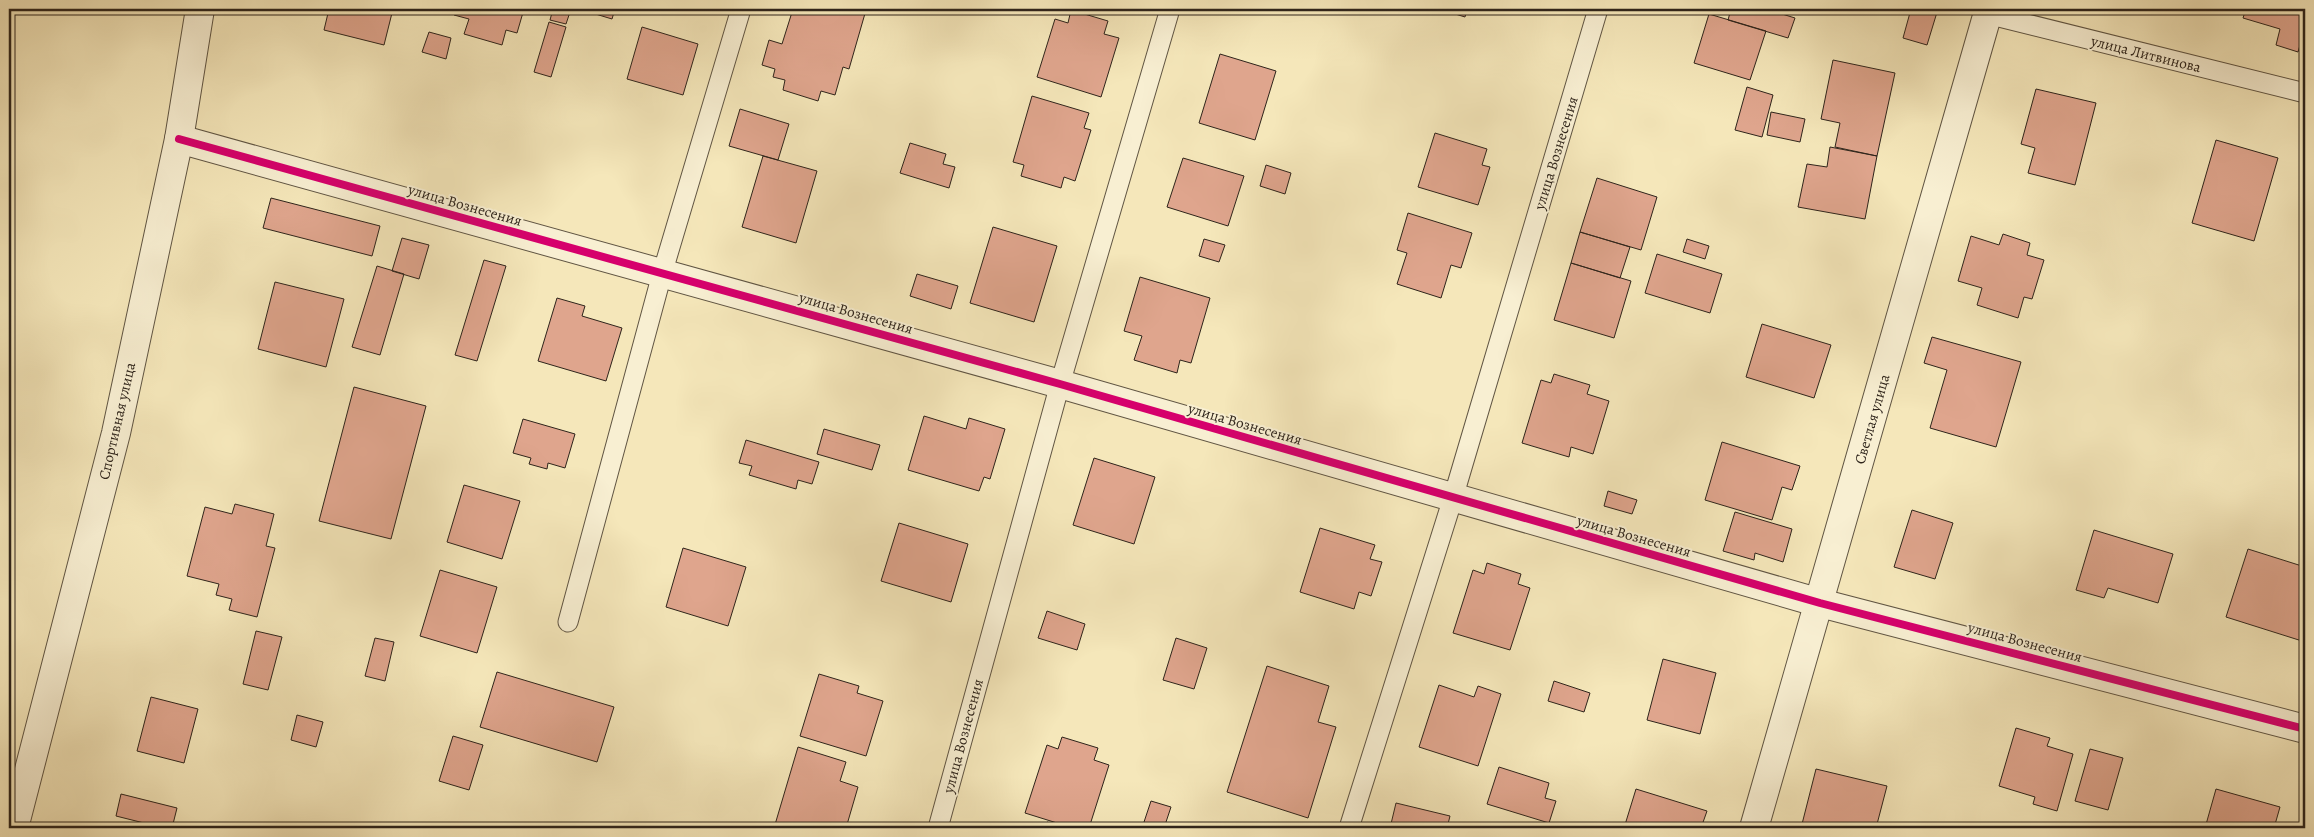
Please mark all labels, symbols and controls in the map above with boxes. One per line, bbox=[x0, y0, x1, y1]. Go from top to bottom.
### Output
street label: улица Литвинова bbox=[2088, 30, 2203, 77]
street label: улица Вознесения bbox=[1529, 94, 1583, 213]
street label: улица Вознесения bbox=[405, 179, 524, 231]
street label: улица Вознесения bbox=[796, 287, 915, 339]
street label: Спортивная улица bbox=[94, 360, 140, 482]
street label: Светлая улица bbox=[1850, 372, 1894, 466]
street label: улица Вознесения bbox=[1185, 398, 1304, 450]
street label: улица Вознесения bbox=[1574, 510, 1693, 562]
street label: улица Вознесения bbox=[1965, 617, 2084, 667]
street label: улица Вознесения bbox=[938, 677, 988, 796]

